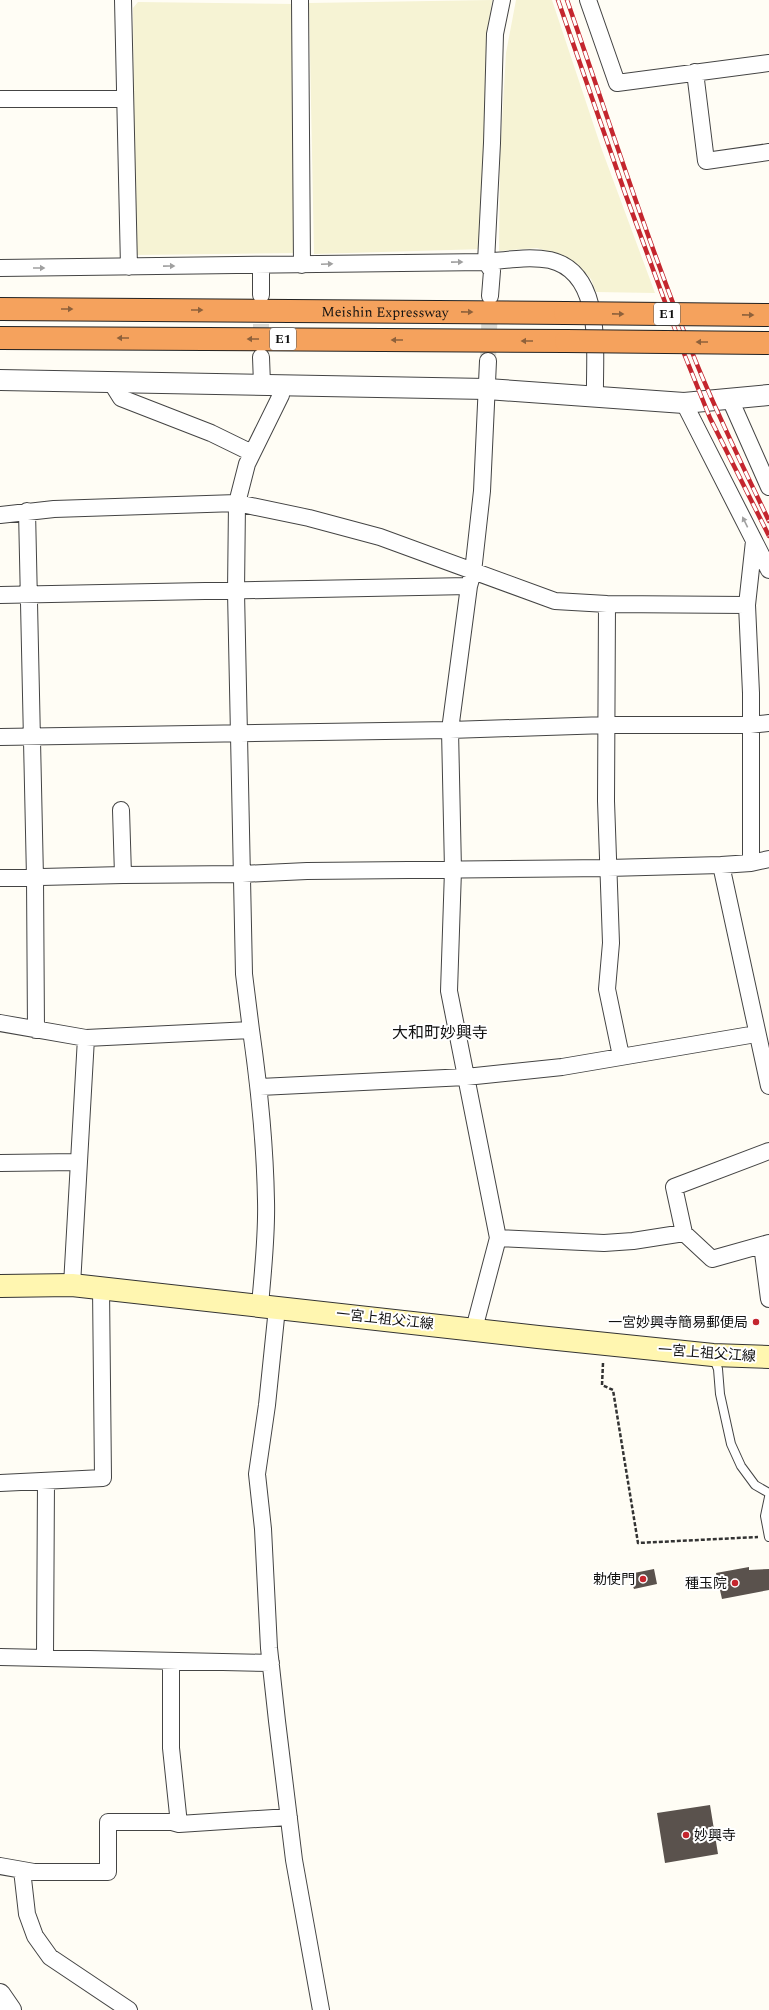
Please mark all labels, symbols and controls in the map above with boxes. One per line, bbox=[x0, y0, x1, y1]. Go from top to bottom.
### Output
one-way arrow bbox=[451, 259, 463, 266]
one-way arrow bbox=[321, 261, 334, 267]
one-way arrow bbox=[163, 263, 175, 270]
one-way arrow bbox=[33, 265, 46, 271]
street label: Meishin Expressway bbox=[321, 301, 450, 323]
road number: E1 bbox=[654, 303, 680, 325]
one-way arrow bbox=[61, 306, 74, 312]
one-way arrow bbox=[191, 307, 204, 313]
one-way arrow bbox=[461, 309, 474, 315]
one-way arrow bbox=[612, 311, 625, 317]
one-way arrow bbox=[742, 312, 755, 318]
road number: E1 bbox=[270, 328, 296, 350]
one-way arrow bbox=[116, 335, 129, 341]
one-way arrow bbox=[246, 336, 259, 342]
one-way arrow bbox=[390, 337, 403, 343]
one-way arrow bbox=[520, 338, 533, 344]
one-way arrow bbox=[695, 339, 708, 345]
one-way arrow bbox=[742, 517, 748, 528]
district label: 大和町妙興寺 bbox=[392, 1021, 488, 1045]
street label: 一宮上祖父江線 bbox=[335, 1303, 435, 1335]
place label: 一宮妙興寺簡易郵便局 bbox=[608, 1312, 748, 1333]
marker: 一宮妙興寺簡易郵便局 bbox=[751, 1317, 761, 1327]
street label: 一宮上祖父江線 bbox=[657, 1339, 757, 1367]
place label: 勅使門 bbox=[593, 1569, 635, 1590]
place label: 種玉院 bbox=[685, 1573, 727, 1594]
marker: 勅使門 bbox=[638, 1574, 648, 1584]
marker: 種玉院 bbox=[730, 1578, 740, 1588]
place label: 妙興寺 bbox=[694, 1825, 736, 1846]
marker: 妙興寺 bbox=[681, 1830, 691, 1840]

